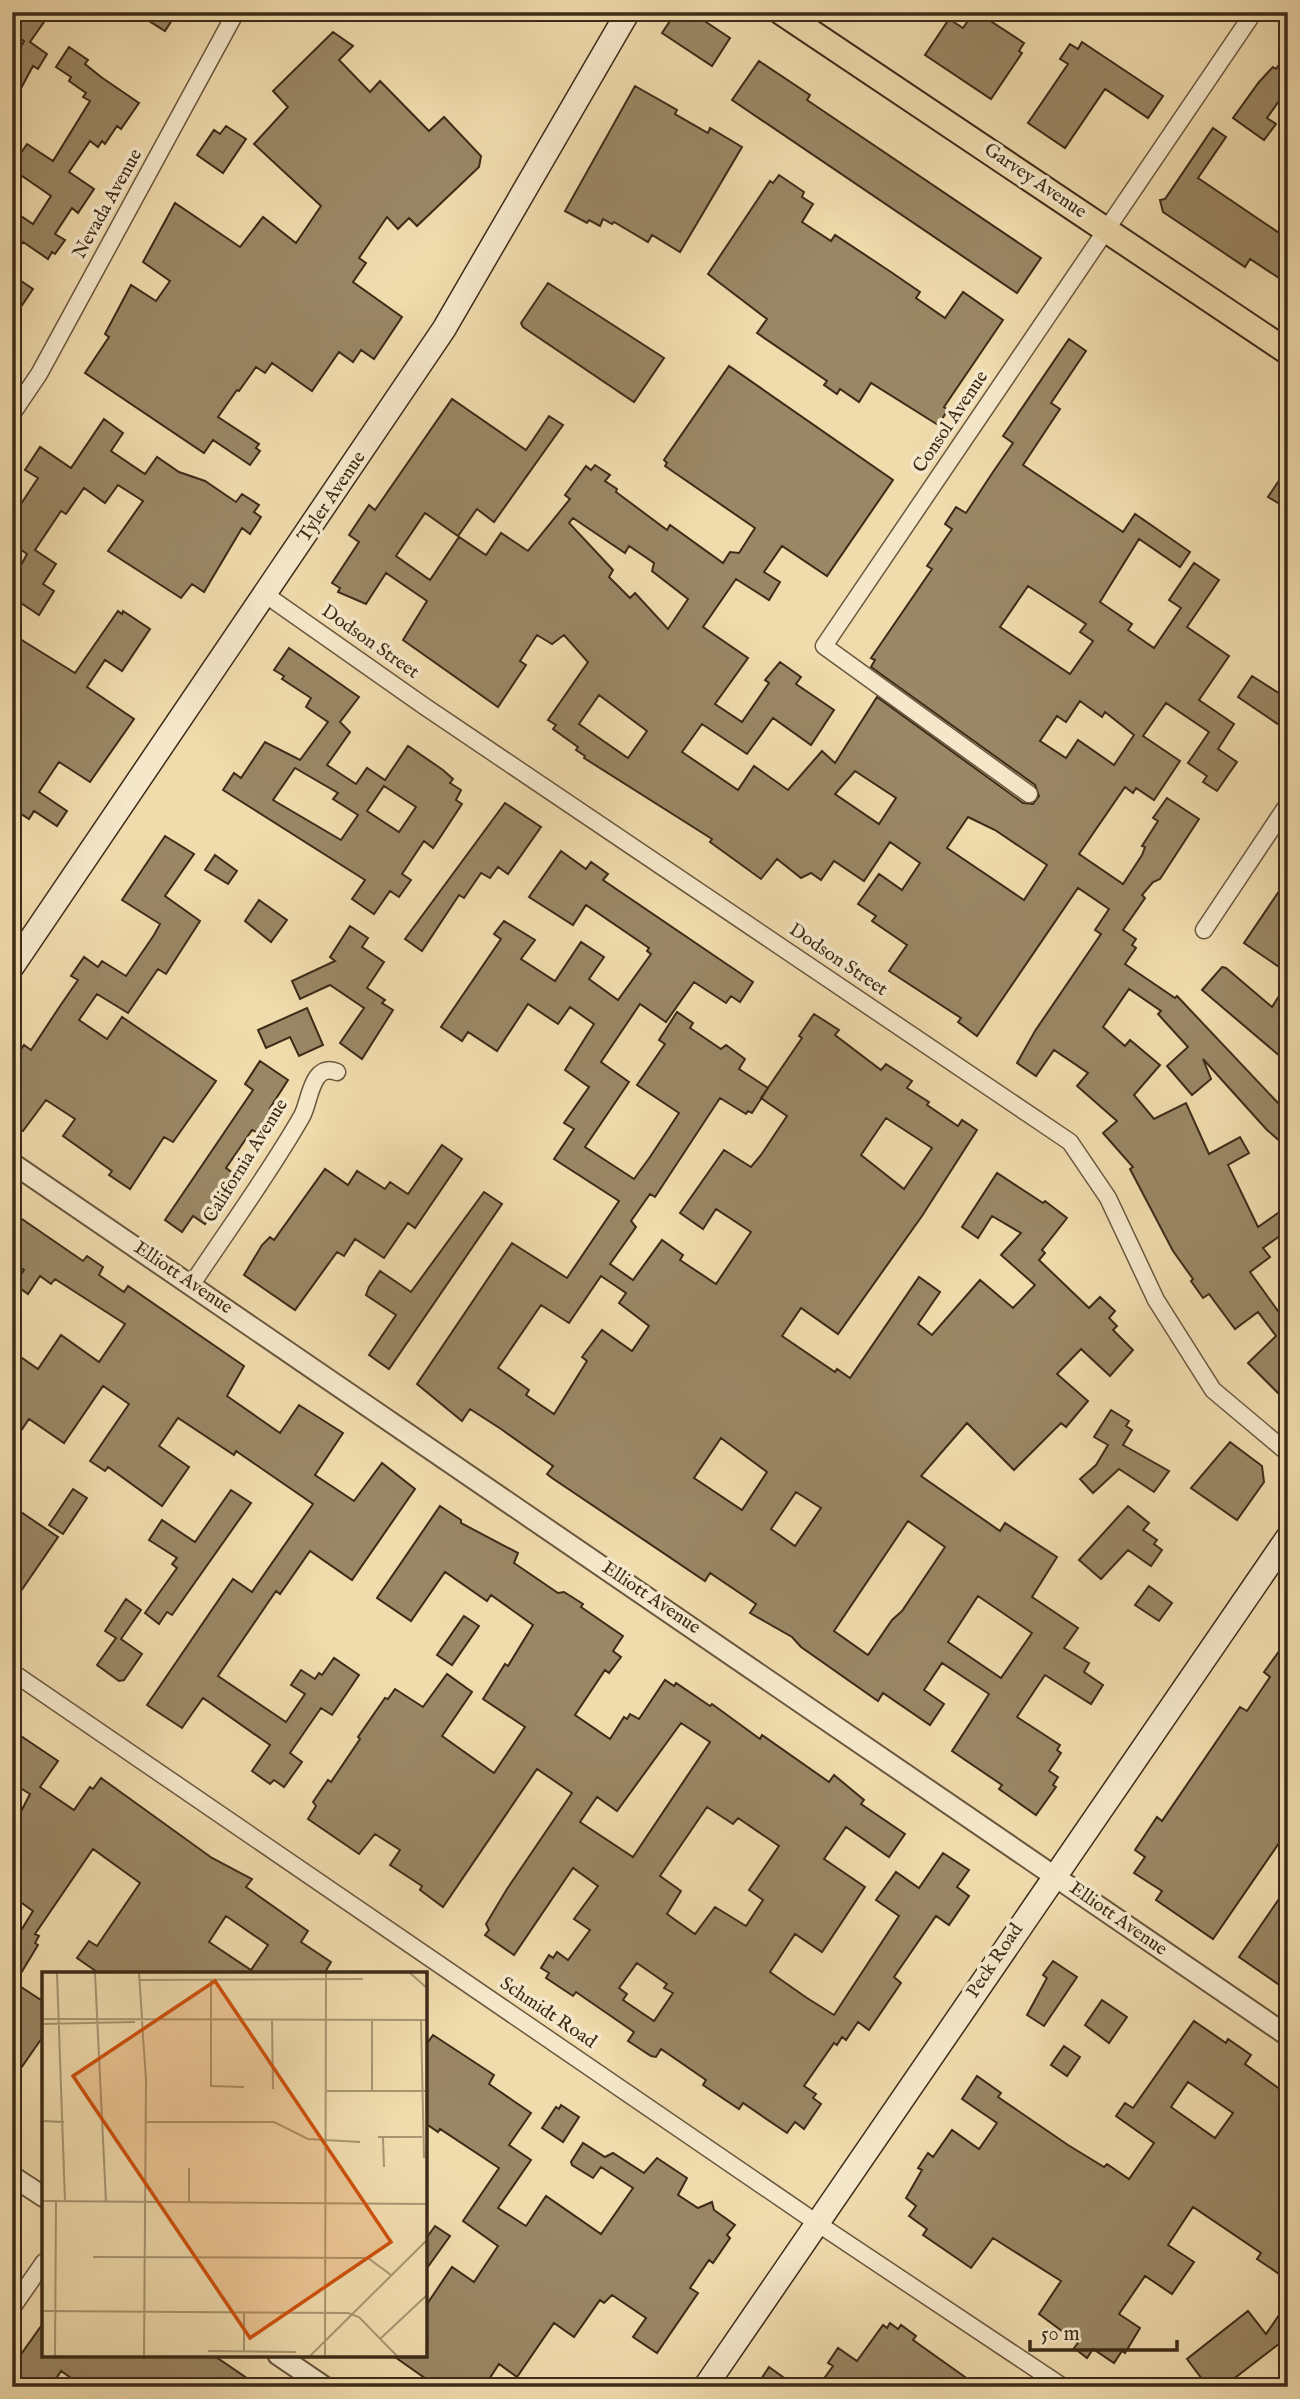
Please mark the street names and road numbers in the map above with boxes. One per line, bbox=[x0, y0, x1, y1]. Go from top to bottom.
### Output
street label: Garvey Avenue bbox=[979, 138, 1091, 224]
street label: Nevada Avenue bbox=[68, 145, 148, 263]
street label: Consol Avenue bbox=[908, 366, 994, 478]
street label: Tyler Avenue bbox=[293, 446, 371, 547]
street label: Dodson Street bbox=[316, 599, 424, 685]
street label: Dodson Street bbox=[784, 918, 892, 1002]
street label: California Avenue bbox=[198, 1094, 294, 1227]
street label: Elliott Avenue bbox=[129, 1236, 237, 1320]
street label: Elliott Avenue bbox=[597, 1556, 705, 1640]
street label: Elliott Avenue bbox=[1064, 1876, 1172, 1962]
street label: Peck Road bbox=[961, 1918, 1029, 2003]
street label: Schmidt Road bbox=[495, 1972, 602, 2055]

